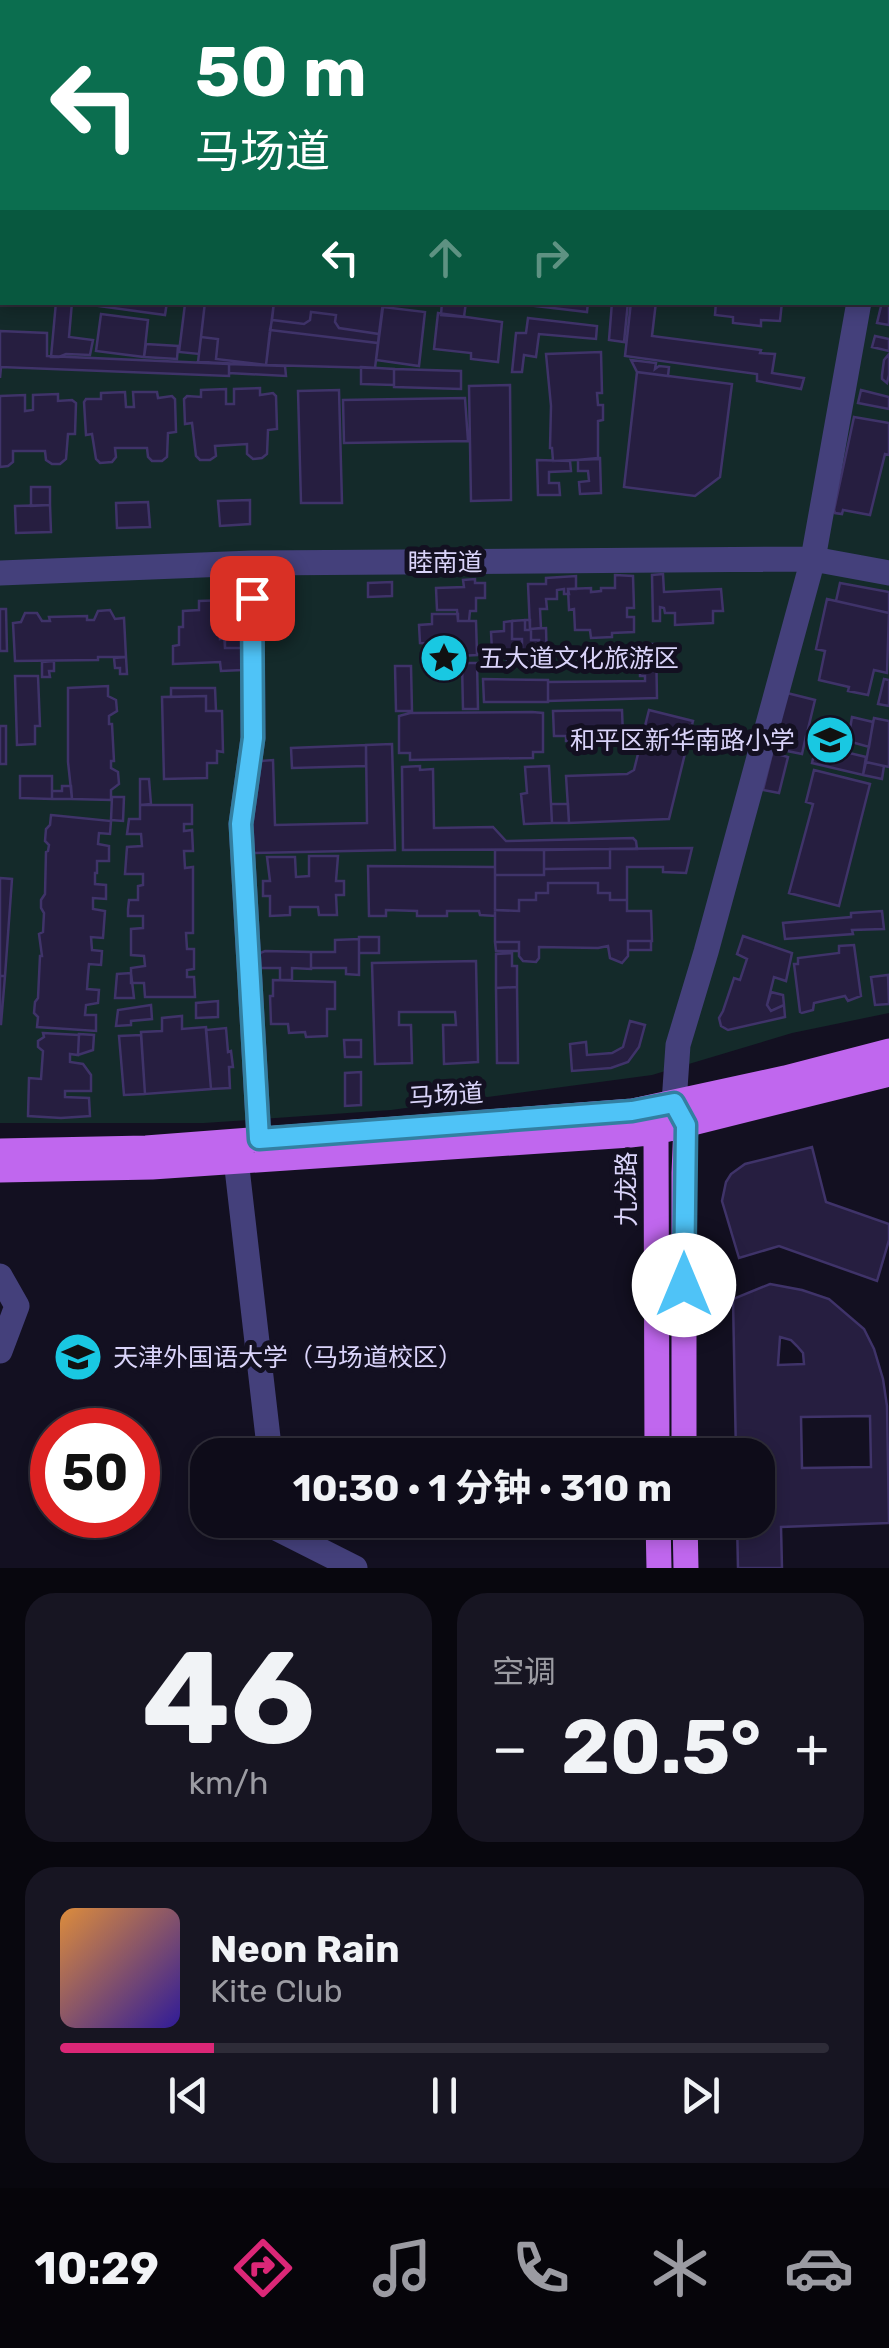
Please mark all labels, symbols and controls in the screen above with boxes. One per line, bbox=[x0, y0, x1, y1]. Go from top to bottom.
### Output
text: 50 m bbox=[195, 31, 367, 114]
icon: left bbox=[30, 40, 160, 170]
text: 马场道 bbox=[195, 125, 330, 178]
icon: left bbox=[313, 230, 368, 285]
icon: ahead bbox=[418, 230, 473, 285]
icon: right bbox=[523, 230, 578, 285]
street label: 睦南道 bbox=[407, 548, 483, 577]
pin bbox=[210, 556, 295, 641]
icon: arrive bbox=[225, 571, 280, 626]
place icon: 五大道文化旅游区 bbox=[418, 632, 470, 684]
place label: 五大道文化旅游区 bbox=[479, 644, 679, 673]
school or university icon: 和平区新华南路小学 bbox=[804, 714, 856, 766]
place label: 和平区新华南路小学 bbox=[570, 726, 795, 755]
street label: 马场道 bbox=[408, 1078, 484, 1113]
street label: 九龙路 bbox=[612, 1151, 641, 1227]
position arrow bbox=[632, 1233, 736, 1337]
school or university icon: 天津外国语大学（马场道校区） bbox=[52, 1331, 104, 1383]
place label: 天津外国语大学（马场道校区） bbox=[113, 1343, 463, 1372]
speed limit sign: 50 bbox=[30, 1408, 160, 1538]
text: 10:30 · 1 分钟 · 310 m bbox=[293, 1465, 672, 1511]
text: 46 bbox=[142, 1621, 315, 1776]
text: 空调 bbox=[492, 1653, 556, 1691]
text: 20.5° bbox=[561, 1703, 761, 1792]
text: − bbox=[492, 1716, 528, 1781]
text: + bbox=[795, 1716, 829, 1781]
text: km/h bbox=[189, 1764, 268, 1802]
text: Neon Rain bbox=[210, 1926, 400, 1972]
text: Kite Club bbox=[210, 1972, 343, 2010]
icon: previous bbox=[161, 2068, 216, 2123]
icon: pause bbox=[417, 2068, 472, 2123]
icon: next bbox=[673, 2068, 728, 2123]
icon: directions bbox=[228, 2233, 298, 2303]
icon: music bbox=[367, 2233, 437, 2303]
icon: phone bbox=[506, 2233, 576, 2303]
icon: climate bbox=[645, 2233, 715, 2303]
icon: car bbox=[784, 2233, 854, 2303]
text: 10:29 bbox=[35, 2242, 159, 2295]

